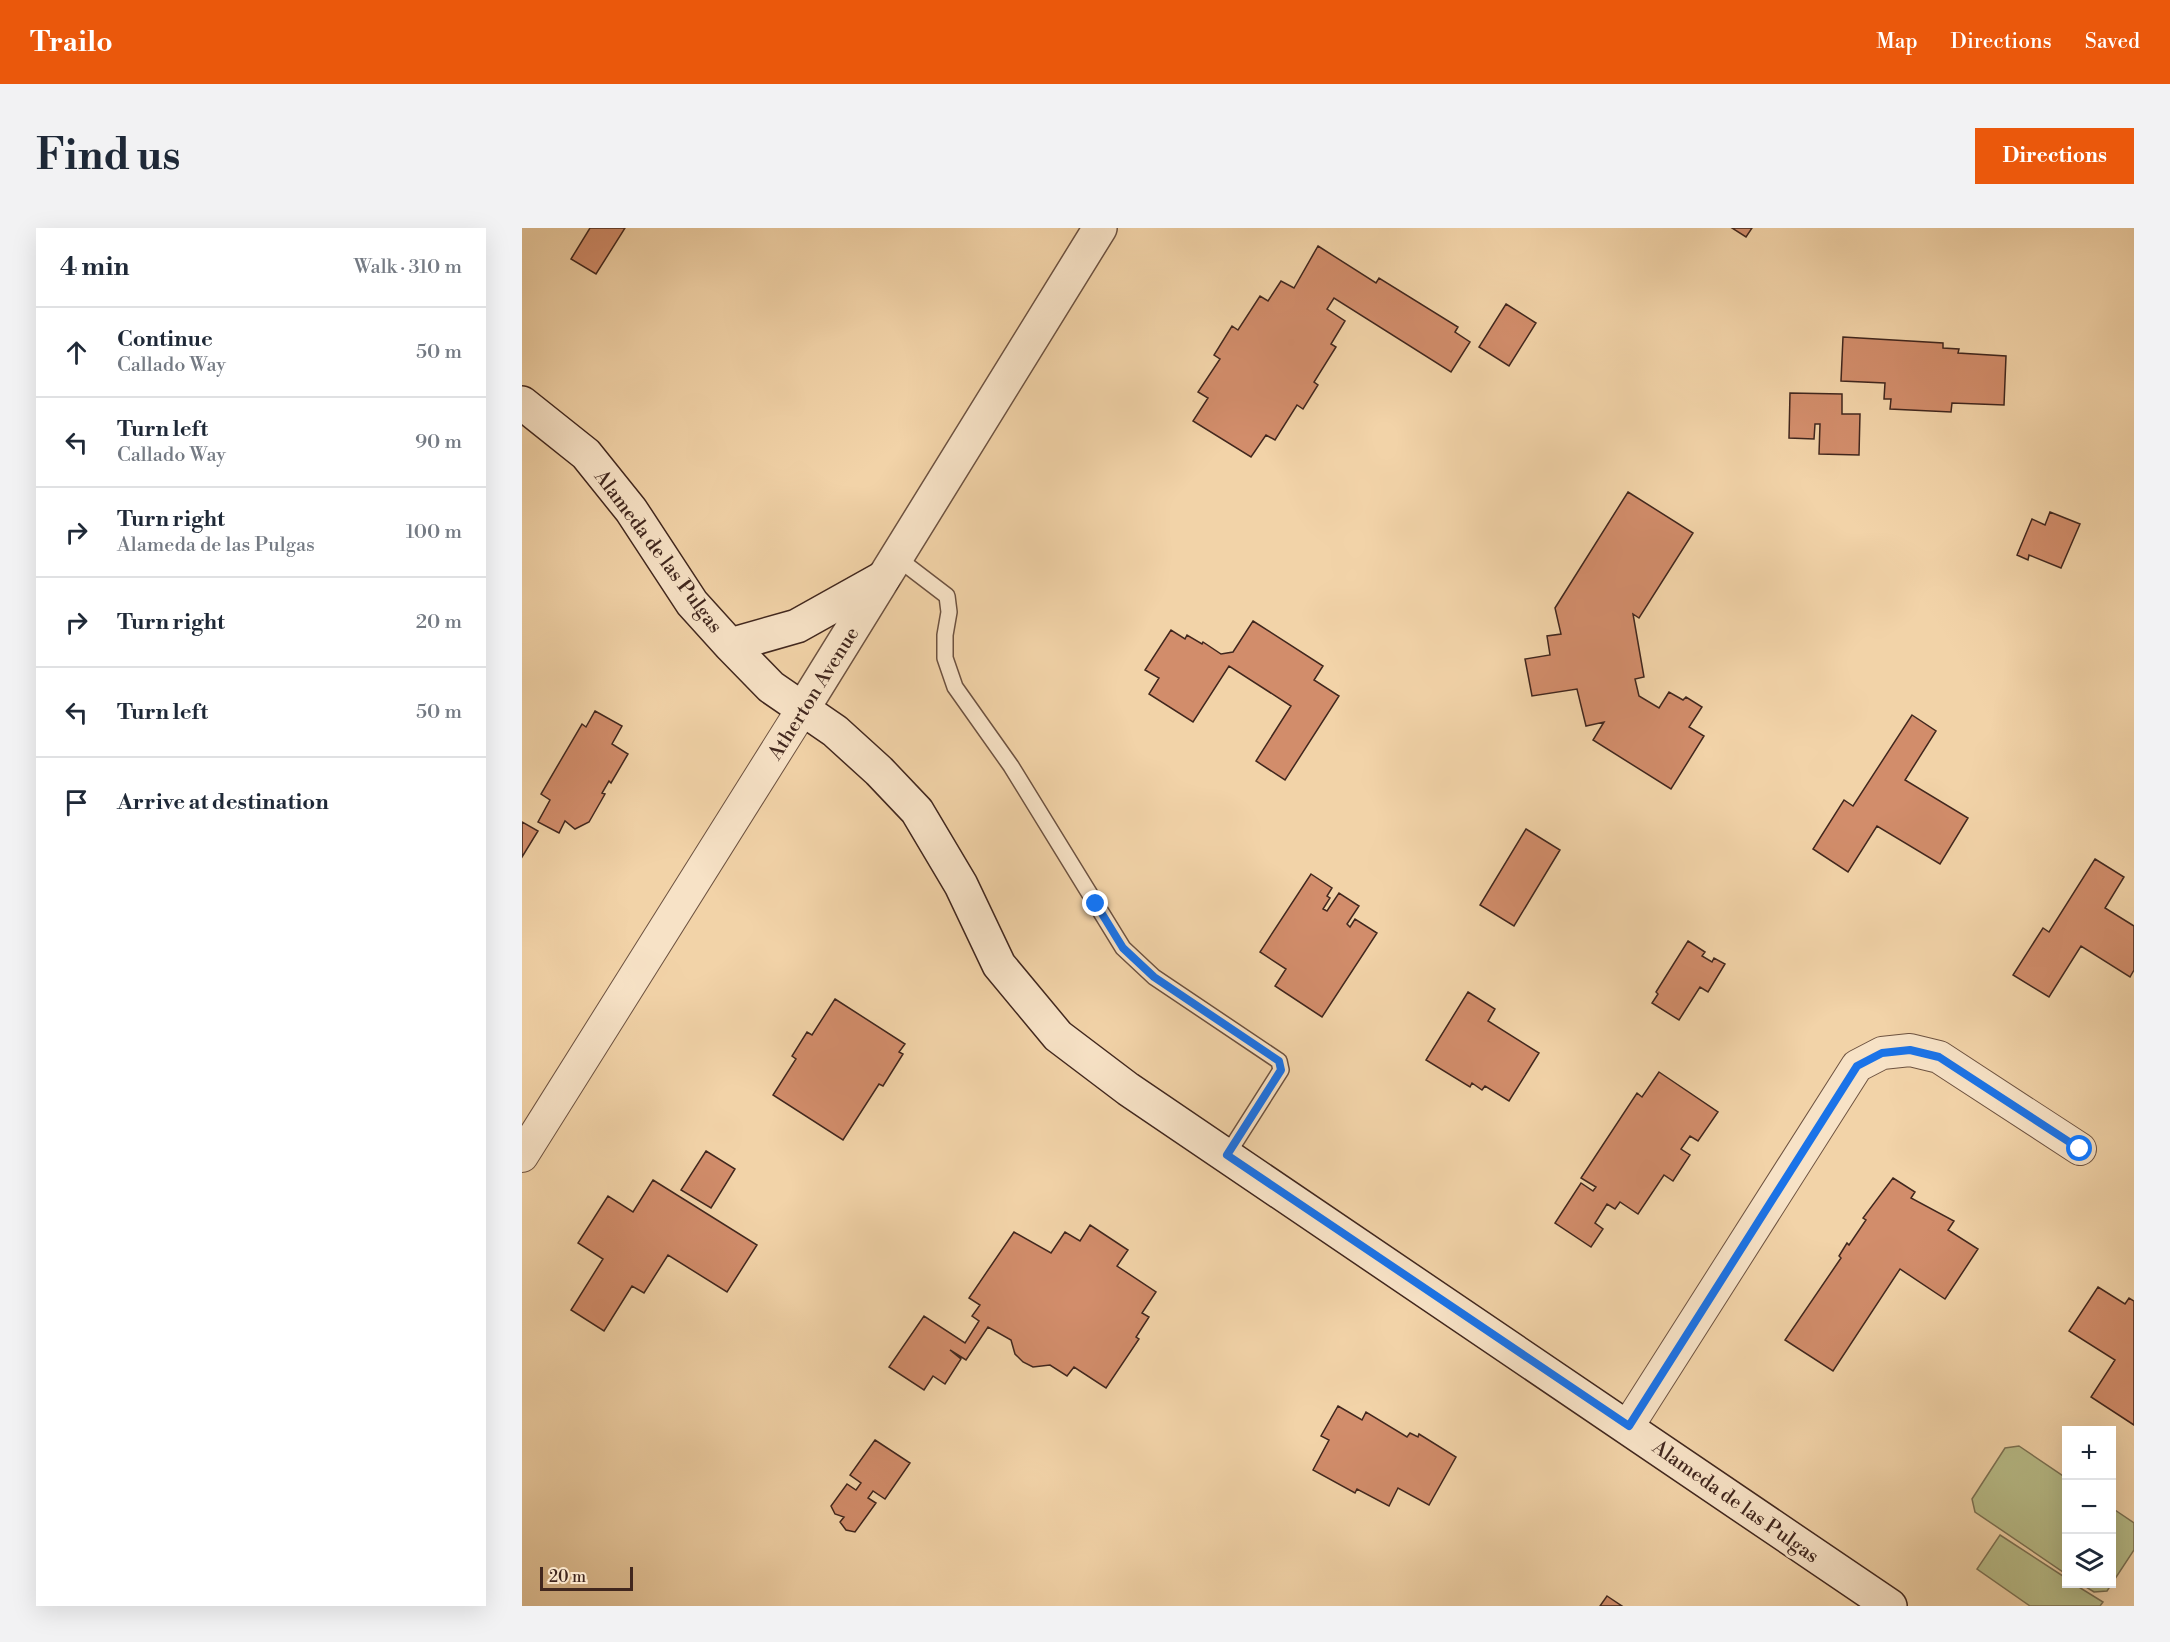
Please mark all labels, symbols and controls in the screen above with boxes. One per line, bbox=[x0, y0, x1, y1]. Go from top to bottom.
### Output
text: Trailo bbox=[30, 25, 113, 60]
text: Map bbox=[1876, 29, 1918, 55]
text: Directions bbox=[1951, 29, 2052, 55]
text: Saved bbox=[2085, 29, 2140, 55]
button: Directions bbox=[1975, 128, 2134, 184]
text: Find us bbox=[36, 130, 180, 183]
text: 4 min bbox=[60, 251, 130, 283]
text: Walk · 310 m bbox=[354, 255, 462, 280]
text: Continue bbox=[117, 326, 213, 353]
icon: ahead bbox=[60, 336, 93, 369]
text: 50 m bbox=[416, 340, 462, 365]
text: Callado Way bbox=[117, 353, 226, 378]
text: Turn left bbox=[117, 416, 208, 443]
icon: left bbox=[60, 426, 93, 459]
text: 90 m bbox=[415, 430, 462, 455]
text: Callado Way bbox=[117, 443, 226, 468]
street label: Alameda de las Pulgas bbox=[588, 465, 727, 638]
text: Turn right bbox=[117, 506, 225, 533]
icon: right bbox=[60, 516, 93, 549]
text: 100 m bbox=[406, 520, 462, 545]
text: Alameda de las Pulgas bbox=[117, 533, 315, 558]
icon: right bbox=[60, 606, 93, 639]
text: Turn right bbox=[117, 609, 225, 636]
text: 20 m bbox=[416, 610, 462, 635]
street label: Atherton Avenue bbox=[763, 623, 865, 766]
icon: left bbox=[60, 696, 93, 729]
text: Turn left bbox=[117, 699, 208, 726]
text: 50 m bbox=[416, 700, 462, 725]
icon: arrive bbox=[60, 786, 93, 819]
text: Arrive at destination bbox=[117, 789, 329, 816]
route end bbox=[1082, 890, 1108, 916]
route start bbox=[2066, 1135, 2092, 1161]
map controls bbox=[2062, 1426, 2116, 1588]
button: + bbox=[2062, 1426, 2116, 1480]
street label: Alameda de las Pulgas bbox=[1646, 1435, 1823, 1569]
button: − bbox=[2062, 1480, 2116, 1534]
button: layers bbox=[2062, 1534, 2116, 1588]
scale bar bbox=[540, 1564, 633, 1592]
text: 20 m bbox=[549, 1567, 586, 1587]

